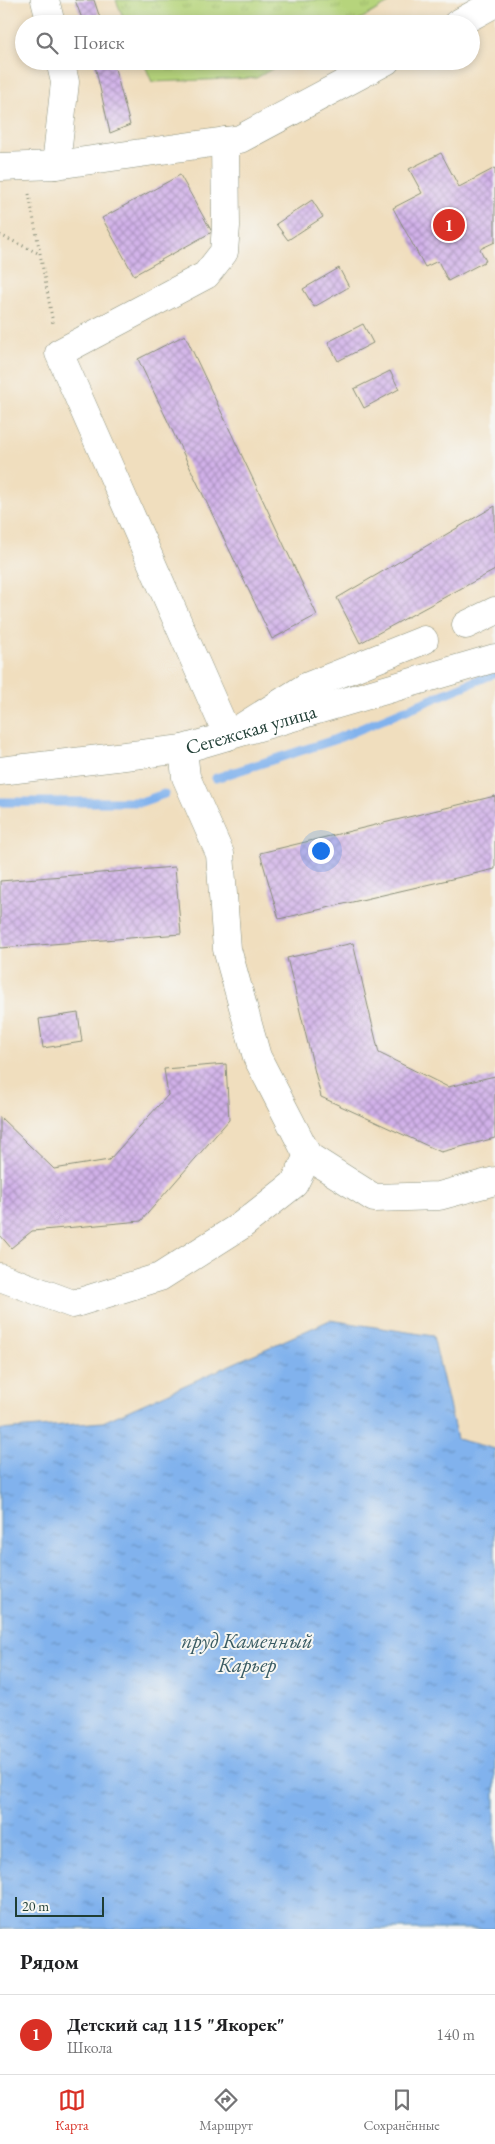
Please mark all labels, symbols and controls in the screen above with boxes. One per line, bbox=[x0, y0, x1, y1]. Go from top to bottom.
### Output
search box bbox=[15, 15, 480, 70]
icon: search bbox=[33, 29, 61, 57]
text: Поиск bbox=[73, 30, 125, 55]
pin: 1 bbox=[433, 206, 465, 244]
street label: Сегежская улица bbox=[182, 698, 319, 761]
your location bbox=[308, 838, 334, 864]
water label: пруд Каменный Карьер bbox=[181, 1627, 313, 1678]
scale bar bbox=[15, 1894, 104, 1917]
text: 20 m bbox=[22, 1897, 49, 1915]
text: Рядом bbox=[20, 1948, 79, 1975]
text: Детский сад 115 "Якорек" bbox=[67, 2012, 285, 2037]
text: 1 bbox=[32, 2024, 40, 2045]
text: 140 m bbox=[436, 2024, 475, 2045]
text: Школа bbox=[67, 2037, 112, 2058]
tab: Карта bbox=[55, 2086, 89, 2134]
tab: Маршрут bbox=[199, 2086, 253, 2134]
tab: Сохранённые bbox=[363, 2086, 440, 2134]

